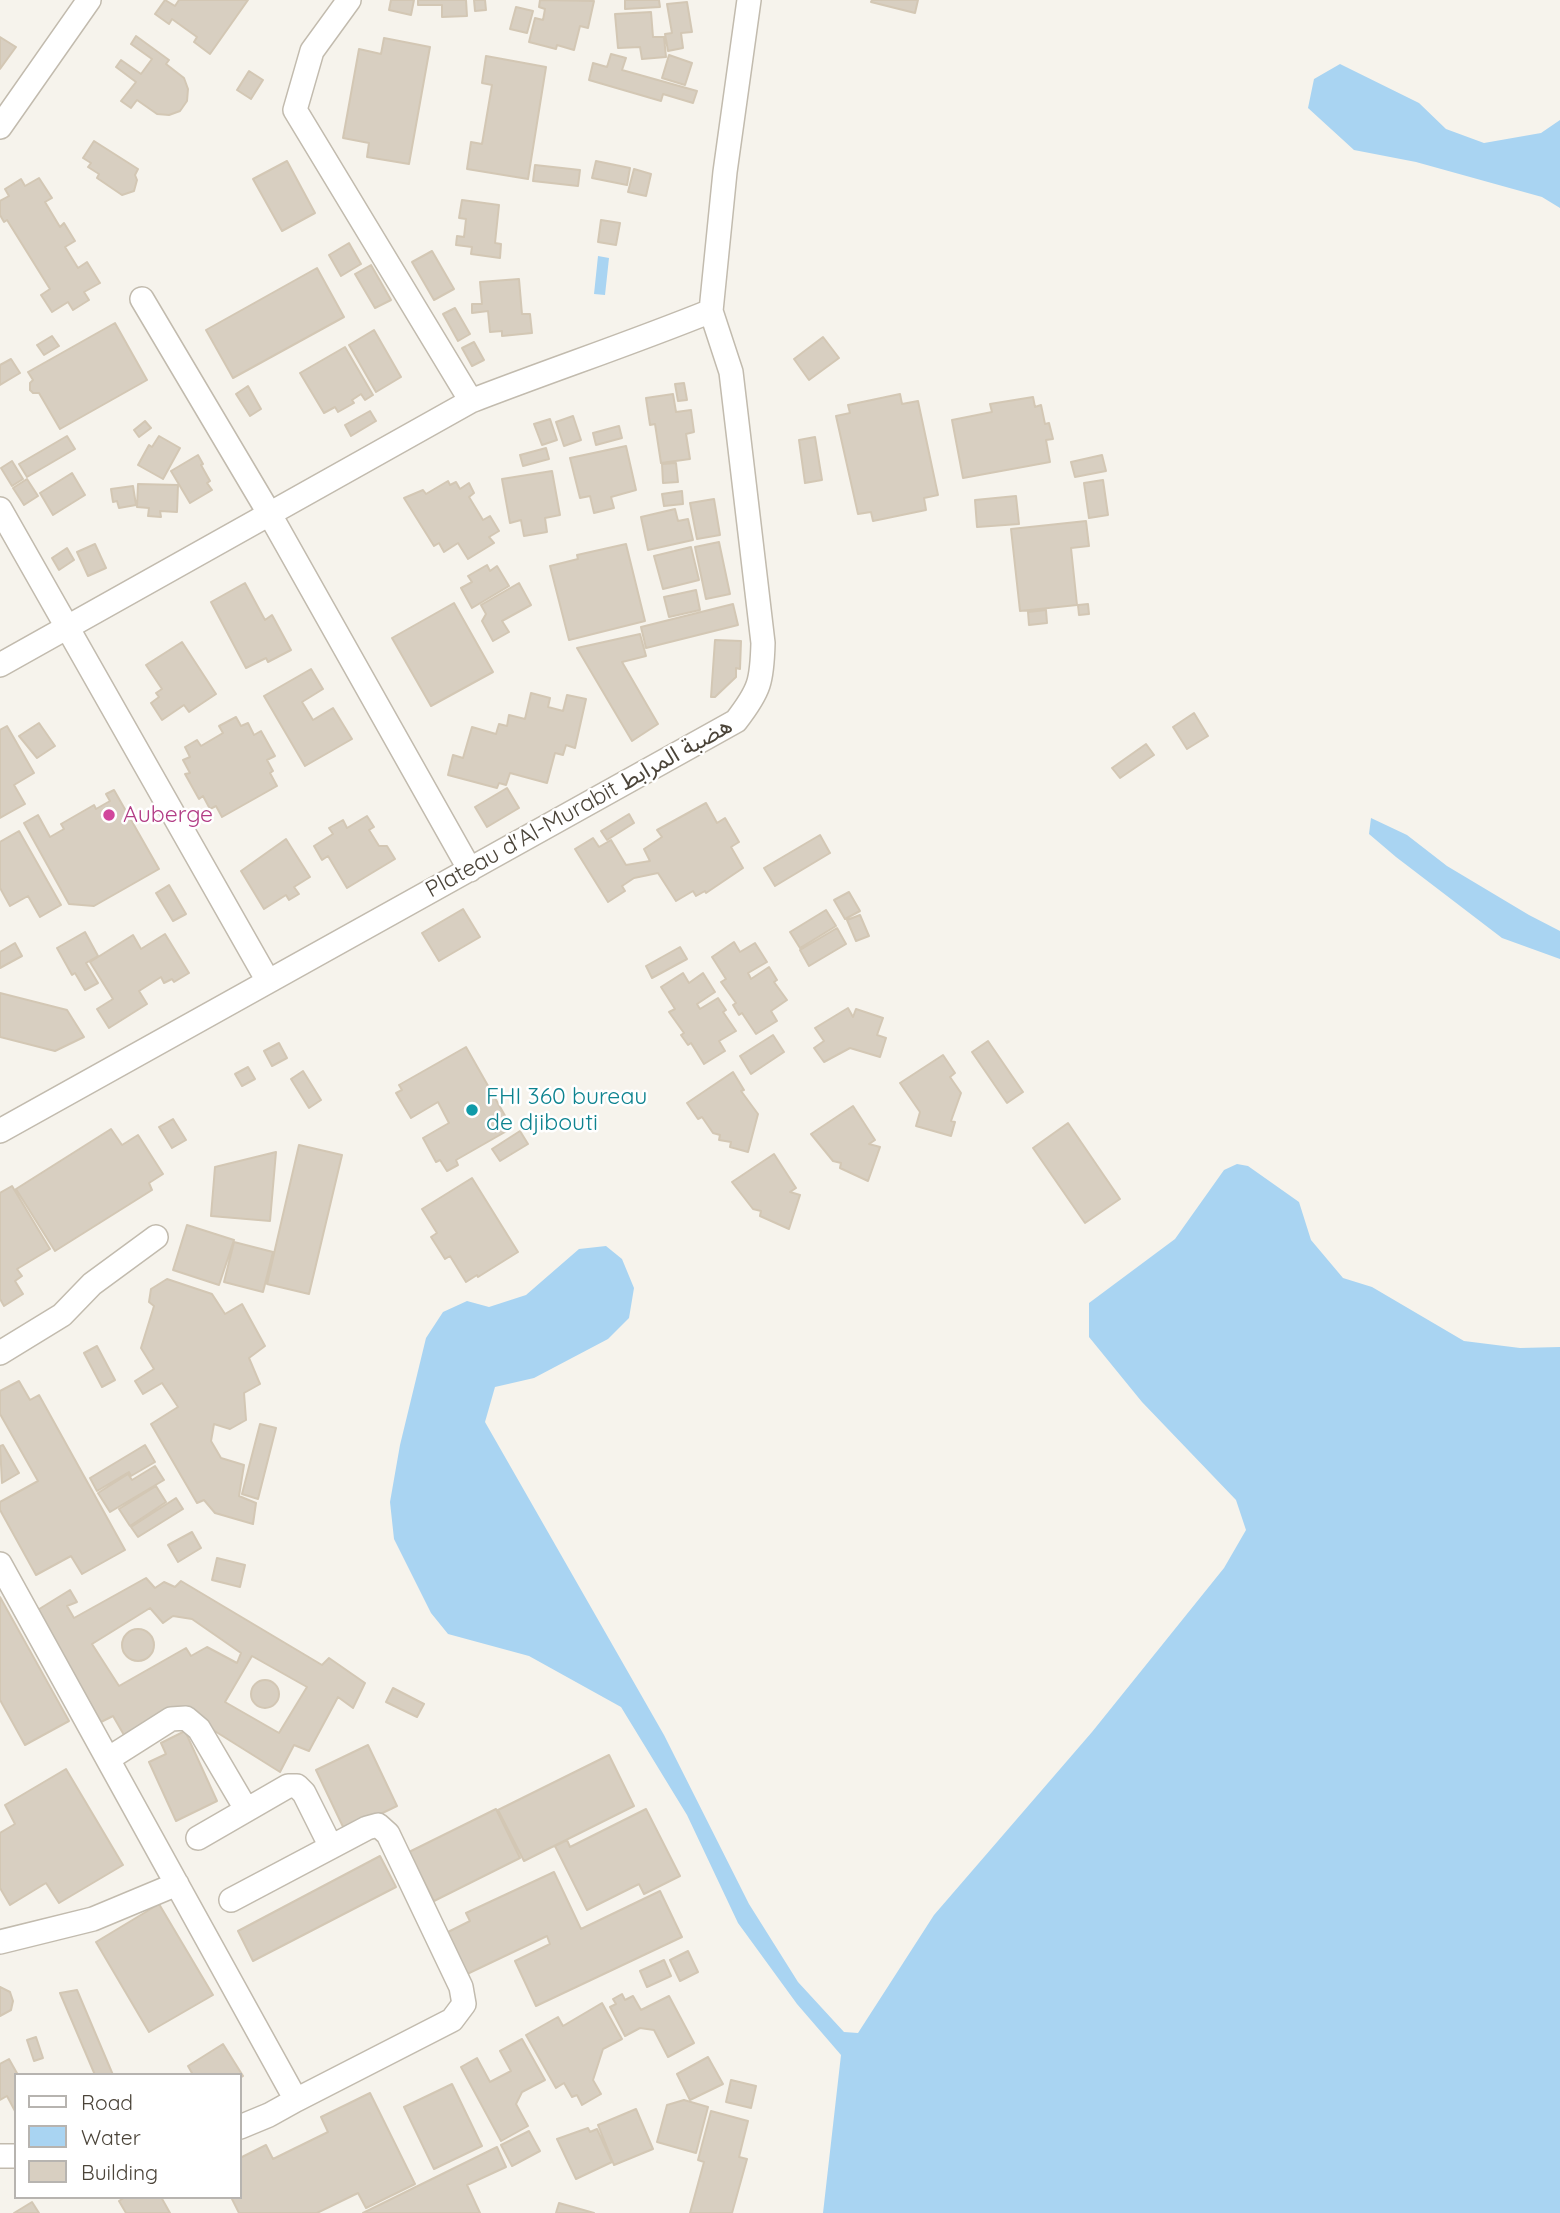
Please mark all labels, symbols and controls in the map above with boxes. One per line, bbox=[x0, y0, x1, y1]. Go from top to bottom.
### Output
street label: Plateau d'Al-Murabit هضبة المرابط bbox=[421, 712, 737, 904]
place label: Auberge bbox=[123, 801, 213, 829]
marker: Auberge bbox=[101, 807, 117, 823]
place label: FHI 360 bureau de djibouti bbox=[486, 1083, 647, 1137]
marker: FHI 360 bureau de djibouti bbox=[464, 1102, 480, 1118]
legend bbox=[14, 2073, 242, 2199]
text: Road bbox=[81, 2089, 133, 2115]
text: Water bbox=[81, 2124, 141, 2150]
text: Building bbox=[81, 2159, 158, 2185]

